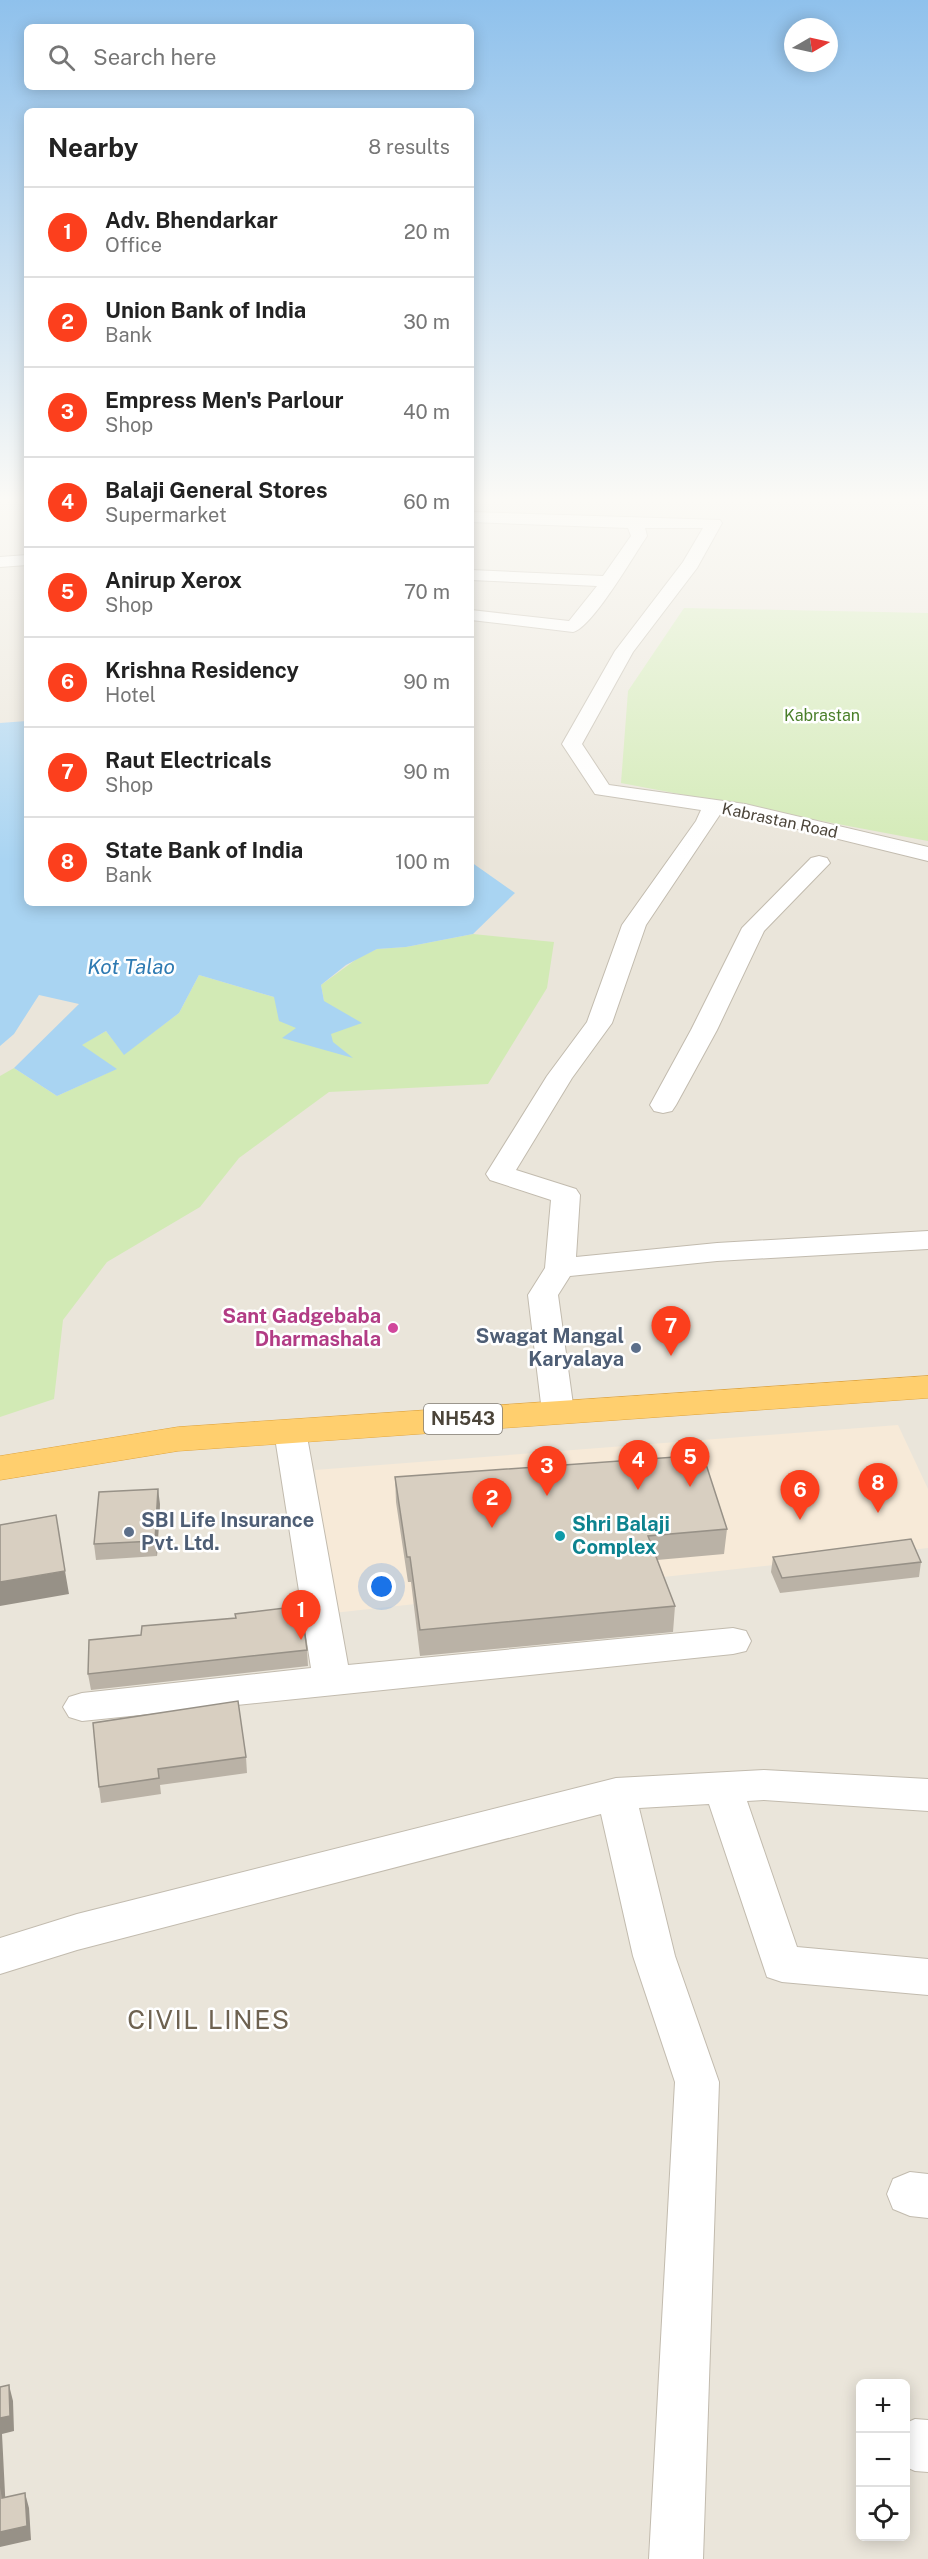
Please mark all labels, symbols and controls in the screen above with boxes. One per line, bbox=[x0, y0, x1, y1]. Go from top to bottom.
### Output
north arrow bbox=[784, 18, 838, 72]
search box bbox=[24, 24, 474, 90]
icon: search bbox=[45, 41, 78, 74]
text: Search here bbox=[93, 44, 217, 70]
text: Nearby bbox=[48, 132, 138, 163]
text: 8 results bbox=[368, 135, 450, 159]
text: Adv. Bhendarkar bbox=[105, 207, 278, 233]
text: 1 bbox=[63, 220, 72, 244]
text: 20 m bbox=[404, 220, 450, 244]
text: Office bbox=[105, 233, 162, 257]
text: Union Bank of India bbox=[105, 297, 306, 323]
text: 2 bbox=[61, 310, 74, 334]
text: 30 m bbox=[403, 310, 450, 334]
text: Bank bbox=[105, 323, 152, 347]
text: Empress Men's Parlour bbox=[105, 387, 344, 413]
text: 3 bbox=[61, 400, 74, 424]
text: 40 m bbox=[403, 400, 450, 424]
text: Shop bbox=[105, 413, 153, 437]
text: Balaji General Stores bbox=[105, 477, 328, 503]
text: 4 bbox=[61, 490, 74, 514]
text: 60 m bbox=[403, 490, 450, 514]
text: Supermarket bbox=[105, 503, 227, 527]
text: Anirup Xerox bbox=[105, 567, 242, 593]
text: 5 bbox=[61, 580, 74, 604]
text: 70 m bbox=[404, 580, 450, 604]
text: Shop bbox=[105, 593, 153, 617]
text: Krishna Residency bbox=[105, 657, 299, 683]
text: 6 bbox=[61, 670, 74, 694]
text: 90 m bbox=[403, 670, 450, 694]
text: Hotel bbox=[105, 683, 156, 707]
park label: Kabrastan bbox=[784, 706, 860, 725]
text: Raut Electricals bbox=[105, 747, 272, 773]
text: 7 bbox=[61, 760, 74, 784]
text: 90 m bbox=[403, 760, 450, 784]
text: Shop bbox=[105, 773, 153, 797]
street label: Kabrastan Road bbox=[720, 799, 840, 842]
text: State Bank of India bbox=[105, 837, 303, 863]
text: 8 bbox=[61, 850, 74, 874]
text: 100 m bbox=[395, 850, 450, 874]
text: Bank bbox=[105, 863, 152, 887]
water label: Kot Talao bbox=[87, 954, 175, 979]
place label: Sant Gadgebaba Dharmashala bbox=[222, 1304, 381, 1351]
pin: 7 bbox=[652, 1306, 690, 1356]
marker: Sant Gadgebaba Dharmashala bbox=[386, 1321, 400, 1335]
place label: Swagat Mangal Karyalaya bbox=[476, 1324, 624, 1371]
marker: Swagat Mangal Karyalaya bbox=[629, 1341, 643, 1355]
road number: NH543 bbox=[424, 1404, 502, 1434]
pin: 5 bbox=[670, 1438, 710, 1487]
pin: 4 bbox=[618, 1440, 658, 1490]
pin: 3 bbox=[528, 1446, 566, 1496]
pin: 8 bbox=[858, 1464, 898, 1513]
pin: 6 bbox=[780, 1470, 820, 1520]
pin: 2 bbox=[472, 1478, 512, 1528]
place label: SBI Life Insurance Pvt. Ltd. bbox=[141, 1508, 314, 1555]
place label: Shri Balaji Complex bbox=[572, 1512, 670, 1559]
marker: SBI Life Insurance Pvt. Ltd. bbox=[122, 1525, 136, 1539]
marker: Shri Balaji Complex bbox=[553, 1529, 567, 1543]
your location bbox=[367, 1572, 396, 1601]
pin: 1 bbox=[282, 1590, 320, 1640]
district label: CIVIL LINES bbox=[127, 2004, 291, 2035]
map controls bbox=[856, 2379, 910, 2541]
button: + bbox=[856, 2379, 910, 2433]
button: − bbox=[856, 2433, 910, 2487]
button: locate bbox=[856, 2487, 910, 2541]

